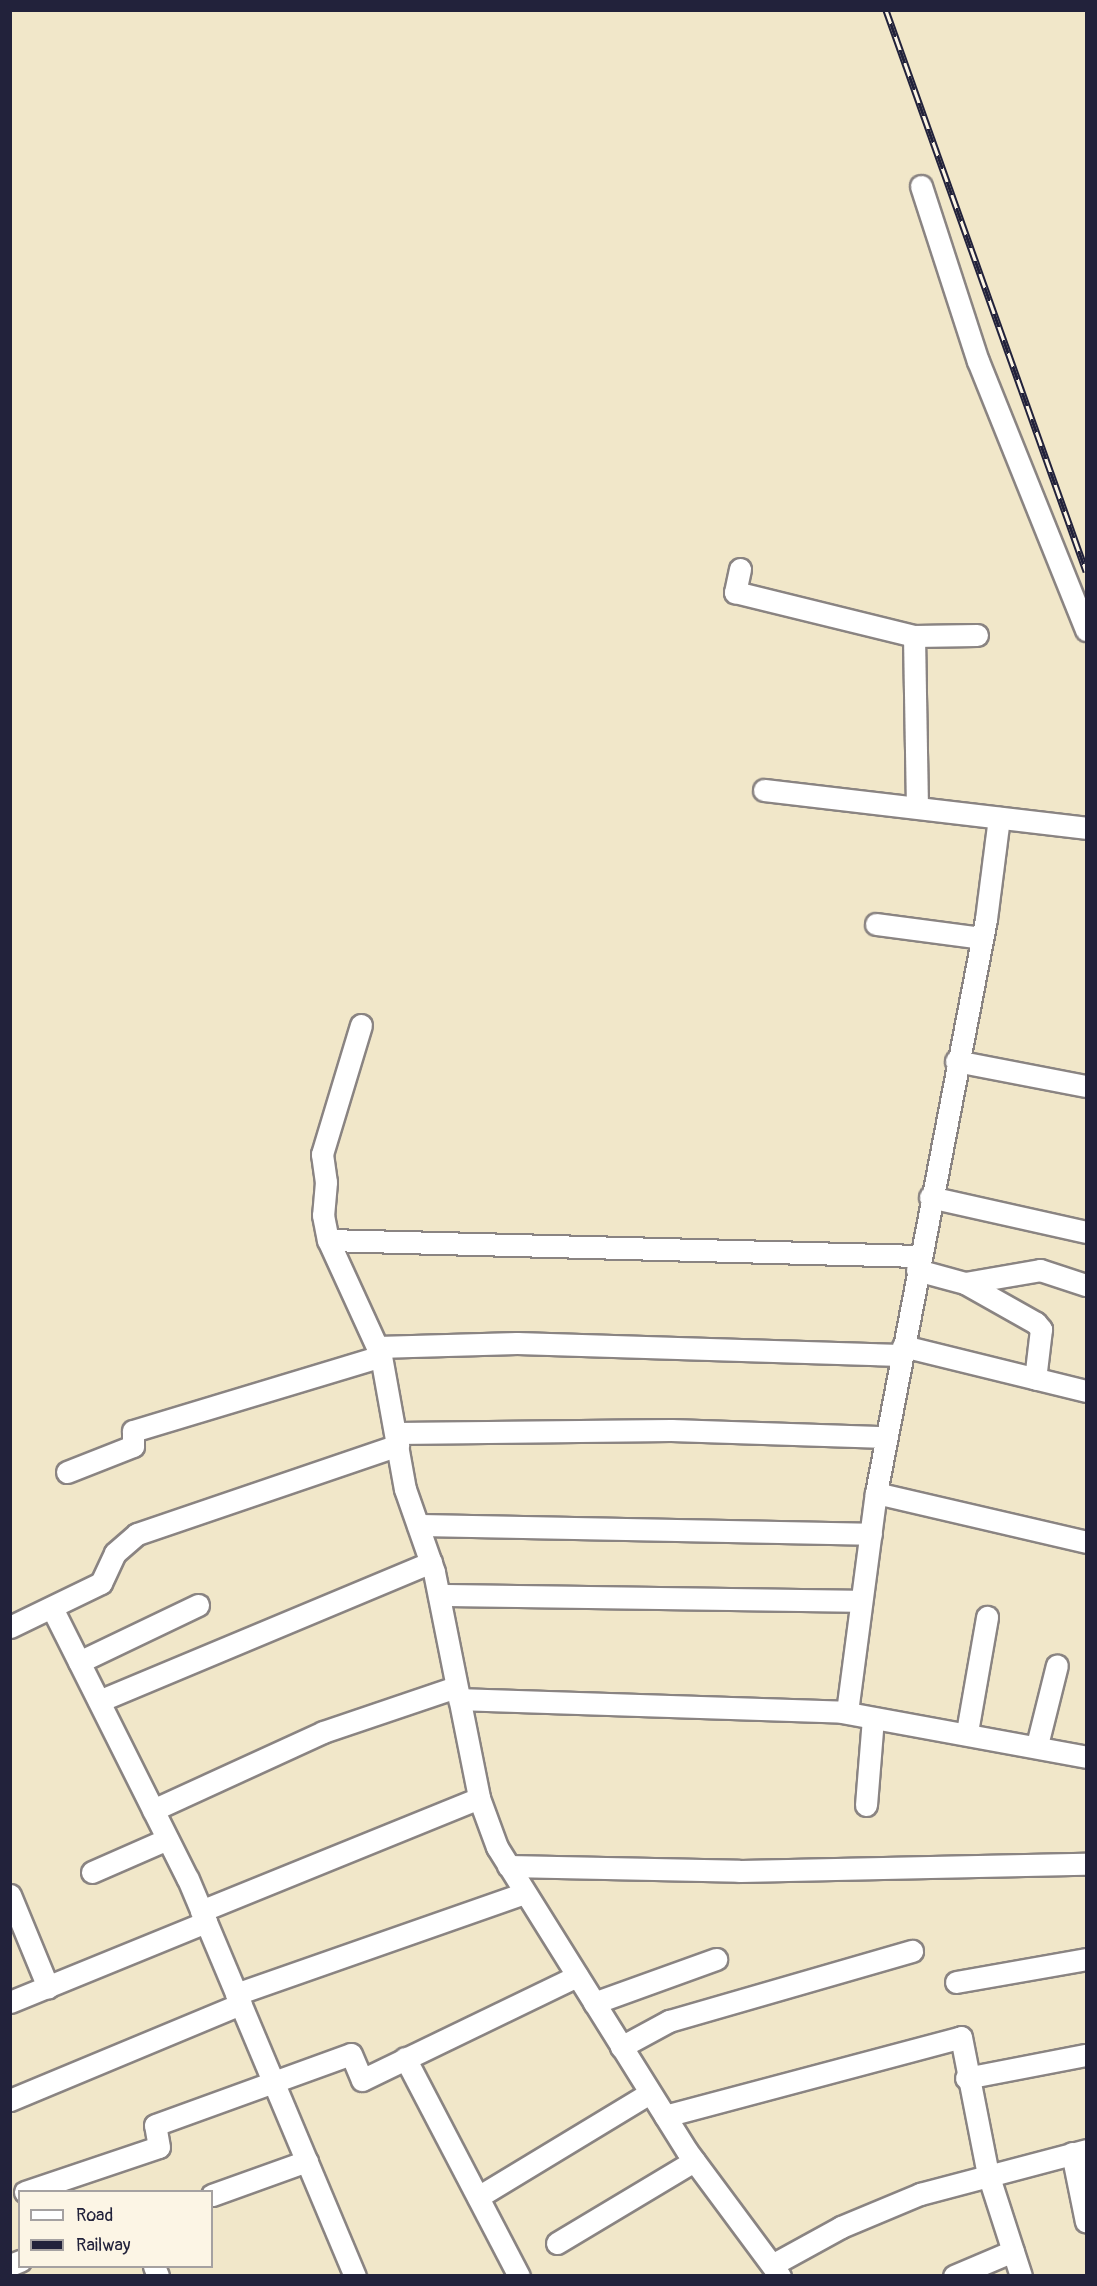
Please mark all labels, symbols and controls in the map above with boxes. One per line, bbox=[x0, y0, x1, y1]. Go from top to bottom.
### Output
legend bbox=[18, 2190, 213, 2268]
text: Road bbox=[76, 2204, 113, 2227]
text: Railway bbox=[76, 2234, 131, 2257]

